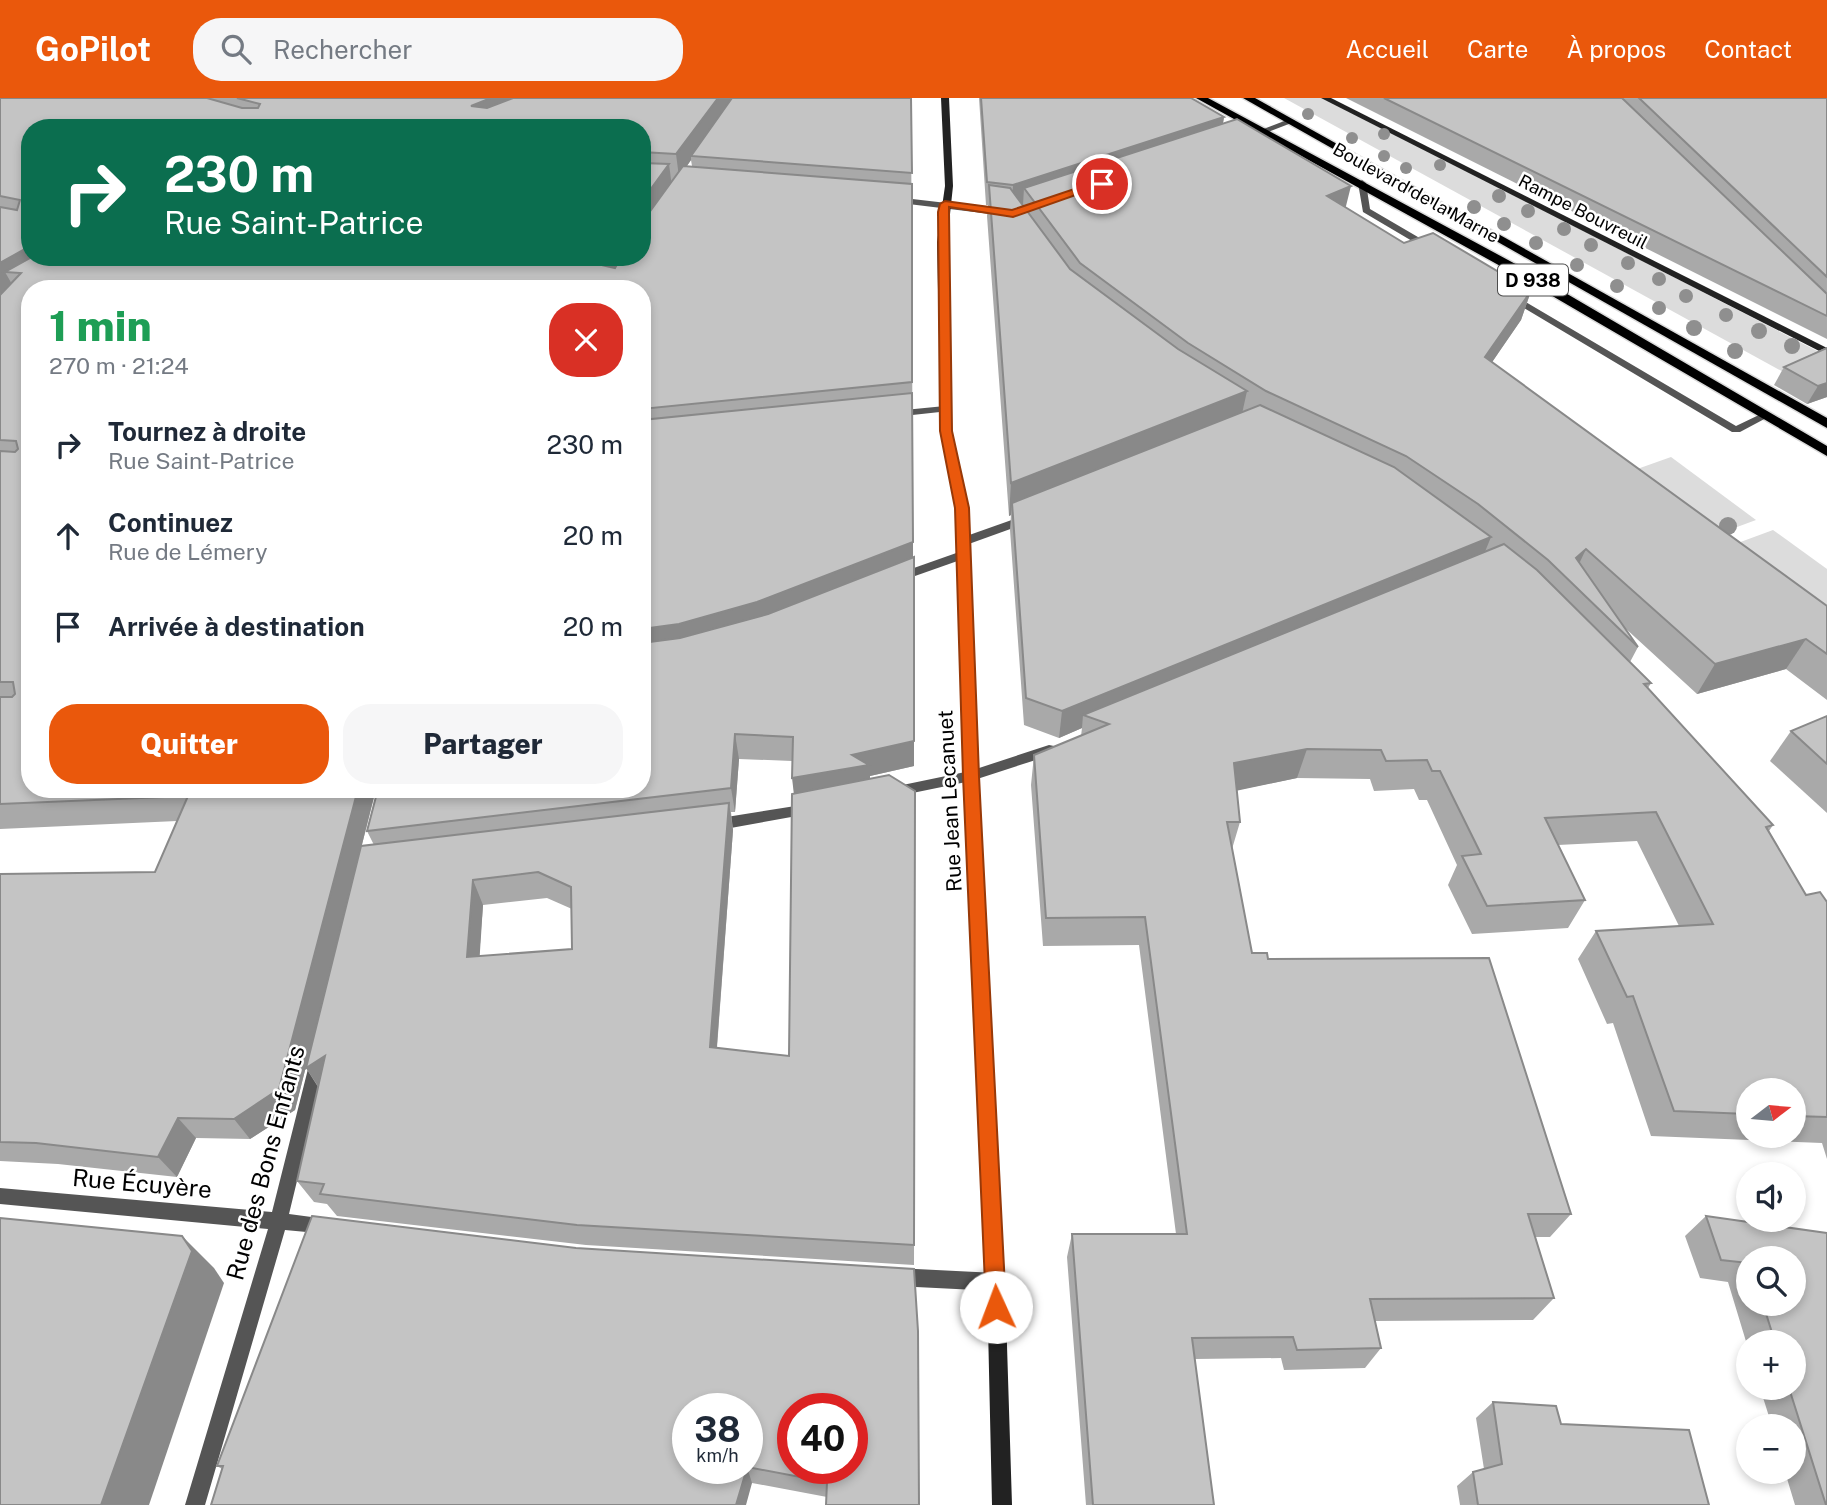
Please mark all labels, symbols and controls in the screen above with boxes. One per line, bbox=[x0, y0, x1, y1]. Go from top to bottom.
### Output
search box bbox=[193, 18, 683, 81]
text: GoPilot bbox=[35, 30, 151, 68]
icon: search bbox=[217, 30, 255, 68]
text: Rechercher bbox=[273, 34, 412, 65]
text: Accueil bbox=[1346, 35, 1429, 63]
text: Carte bbox=[1467, 35, 1528, 63]
text: À propos bbox=[1566, 35, 1666, 63]
text: Contact bbox=[1704, 35, 1792, 63]
street label: Boulevard de la Marne bbox=[1329, 138, 1503, 247]
text: 230 m bbox=[164, 145, 314, 203]
icon: right bbox=[49, 147, 140, 238]
pin bbox=[1072, 154, 1132, 214]
icon: arrive bbox=[1083, 165, 1121, 203]
street label: Rampe Bouvreuil bbox=[1515, 170, 1651, 253]
text: Rue Saint-Patrice bbox=[164, 204, 424, 241]
road number: D 938 bbox=[1498, 264, 1568, 296]
text: 1 min bbox=[49, 301, 152, 350]
button: close bbox=[549, 303, 623, 377]
text: 270 m · 21:24 bbox=[49, 352, 189, 379]
text: Tournez à droite bbox=[108, 416, 306, 447]
icon: right bbox=[49, 426, 87, 464]
text: 230 m bbox=[547, 429, 623, 460]
text: Rue Saint-Patrice bbox=[108, 447, 295, 474]
text: Continuez bbox=[108, 507, 233, 538]
icon: ahead bbox=[49, 517, 87, 555]
text: 20 m bbox=[563, 520, 623, 551]
text: Rue de Lémery bbox=[108, 538, 267, 565]
icon: arrive bbox=[49, 608, 87, 646]
text: Arrivée à destination bbox=[108, 611, 365, 642]
text: 20 m bbox=[563, 611, 623, 642]
button: Quitter bbox=[49, 704, 329, 784]
button: Partager bbox=[343, 704, 623, 784]
street label: Rue Jean Lecanuet bbox=[932, 709, 967, 893]
street label: Rue des Bons Enfants bbox=[220, 1042, 310, 1283]
north arrow bbox=[1736, 1078, 1806, 1148]
map controls bbox=[1736, 1078, 1806, 1484]
button: sound bbox=[1736, 1162, 1806, 1232]
street label: Rue Écuyère bbox=[71, 1163, 213, 1203]
button: search bbox=[1736, 1246, 1806, 1316]
position arrow bbox=[959, 1270, 1033, 1344]
button: + bbox=[1736, 1330, 1806, 1400]
speed limit sign: 40 bbox=[777, 1393, 868, 1484]
text: 38 bbox=[694, 1409, 741, 1450]
button: − bbox=[1736, 1414, 1806, 1484]
text: km/h bbox=[696, 1445, 739, 1466]

